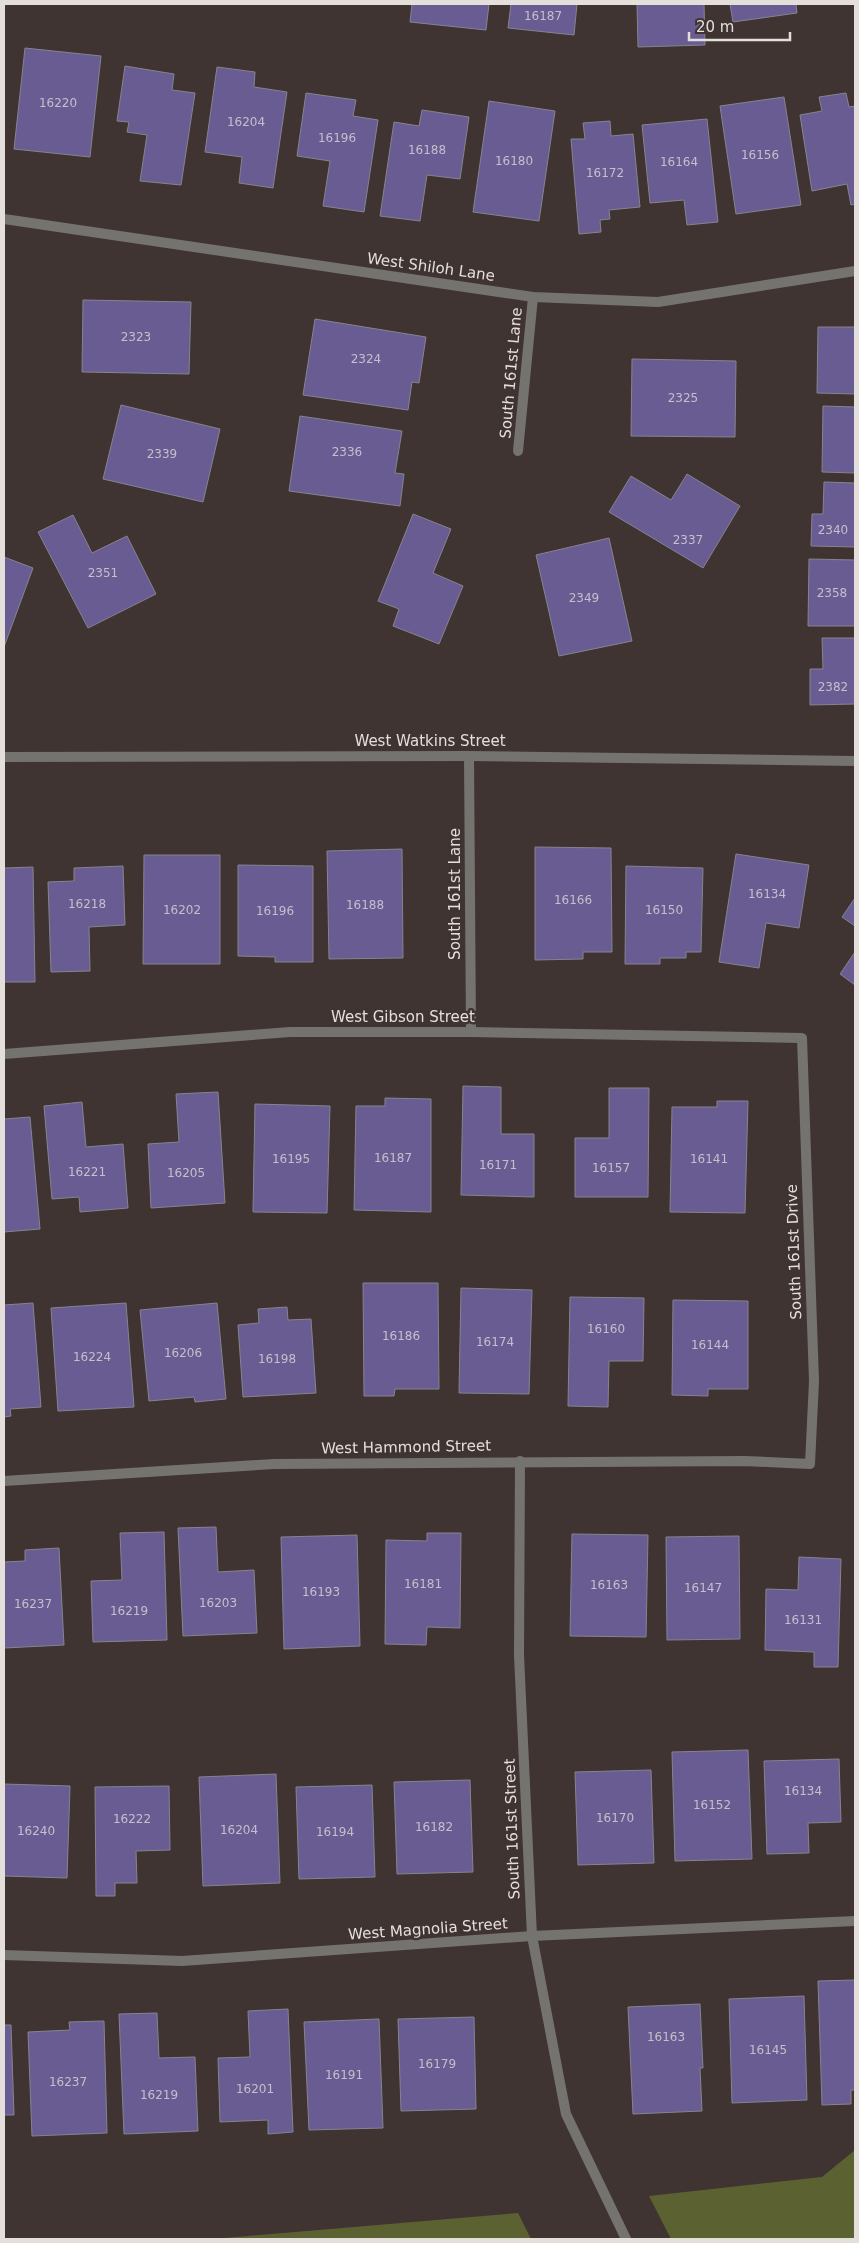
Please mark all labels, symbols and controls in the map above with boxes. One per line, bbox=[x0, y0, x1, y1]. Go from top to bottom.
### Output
house number: 16187 bbox=[524, 9, 562, 23]
scale bar bbox=[689, 10, 790, 42]
text: 20 m bbox=[696, 18, 734, 36]
house number: 16220 bbox=[39, 96, 77, 110]
house number: 16204 bbox=[227, 115, 265, 129]
house number: 16196 bbox=[318, 131, 356, 145]
house number: 16188 bbox=[408, 143, 446, 157]
house number: 16156 bbox=[741, 148, 779, 162]
house number: 16180 bbox=[495, 154, 533, 168]
house number: 16164 bbox=[660, 155, 698, 169]
house number: 16172 bbox=[586, 166, 624, 180]
street label: West Shiloh Lane bbox=[366, 249, 496, 285]
street label: South 161st Lane bbox=[496, 307, 526, 439]
house number: 2323 bbox=[121, 330, 151, 344]
house number: 2324 bbox=[351, 352, 381, 366]
house number: 2325 bbox=[668, 391, 698, 405]
house number: 2336 bbox=[332, 445, 362, 459]
house number: 2339 bbox=[147, 447, 177, 461]
house number: 2340 bbox=[818, 523, 848, 537]
house number: 2337 bbox=[673, 533, 703, 547]
house number: 2351 bbox=[88, 566, 118, 580]
house number: 2358 bbox=[817, 586, 847, 600]
house number: 2349 bbox=[569, 591, 599, 605]
house number: 2382 bbox=[818, 680, 848, 694]
street label: West Watkins Street bbox=[354, 732, 506, 750]
street label: South 161st Lane bbox=[446, 828, 464, 960]
house number: 16134 bbox=[748, 887, 786, 901]
house number: 16166 bbox=[554, 893, 592, 907]
house number: 16218 bbox=[68, 897, 106, 911]
house number: 16188 bbox=[346, 898, 384, 912]
house number: 16202 bbox=[163, 903, 201, 917]
house number: 16150 bbox=[645, 903, 683, 917]
house number: 16196 bbox=[256, 904, 294, 918]
street label: West Gibson Street bbox=[331, 1008, 475, 1026]
house number: 16187 bbox=[374, 1151, 412, 1165]
house number: 16195 bbox=[272, 1152, 310, 1166]
house number: 16141 bbox=[690, 1152, 728, 1166]
house number: 16171 bbox=[479, 1158, 517, 1172]
house number: 16157 bbox=[592, 1161, 630, 1175]
house number: 16221 bbox=[68, 1165, 106, 1179]
house number: 16205 bbox=[167, 1166, 205, 1180]
street label: South 161st Drive bbox=[783, 1184, 805, 1320]
house number: 16160 bbox=[587, 1322, 625, 1336]
house number: 16186 bbox=[382, 1329, 420, 1343]
house number: 16174 bbox=[476, 1335, 514, 1349]
house number: 16144 bbox=[691, 1338, 729, 1352]
house number: 16206 bbox=[164, 1346, 202, 1360]
house number: 16224 bbox=[73, 1350, 111, 1364]
house number: 16198 bbox=[258, 1352, 296, 1366]
street label: West Hammond Street bbox=[321, 1437, 491, 1457]
house number: 16181 bbox=[404, 1577, 442, 1591]
house number: 16163 bbox=[590, 1578, 628, 1592]
house number: 16147 bbox=[684, 1581, 722, 1595]
house number: 16193 bbox=[302, 1585, 340, 1599]
house number: 16203 bbox=[199, 1596, 237, 1610]
house number: 16237 bbox=[14, 1597, 52, 1611]
house number: 16219 bbox=[110, 1604, 148, 1618]
house number: 16131 bbox=[784, 1613, 822, 1627]
street label: South 161st Street bbox=[501, 1758, 523, 1900]
house number: 16134 bbox=[784, 1784, 822, 1798]
house number: 16152 bbox=[693, 1798, 731, 1812]
house number: 16170 bbox=[596, 1811, 634, 1825]
house number: 16222 bbox=[113, 1812, 151, 1826]
house number: 16182 bbox=[415, 1820, 453, 1834]
house number: 16204 bbox=[220, 1823, 258, 1837]
house number: 16240 bbox=[17, 1824, 55, 1838]
house number: 16194 bbox=[316, 1825, 354, 1839]
street label: West Magnolia Street bbox=[348, 1914, 508, 1944]
house number: 16163 bbox=[647, 2030, 685, 2044]
house number: 16145 bbox=[749, 2043, 787, 2057]
house number: 16179 bbox=[418, 2057, 456, 2071]
house number: 16191 bbox=[325, 2068, 363, 2082]
house number: 16237 bbox=[49, 2075, 87, 2089]
house number: 16201 bbox=[236, 2082, 274, 2096]
house number: 16219 bbox=[140, 2088, 178, 2102]

